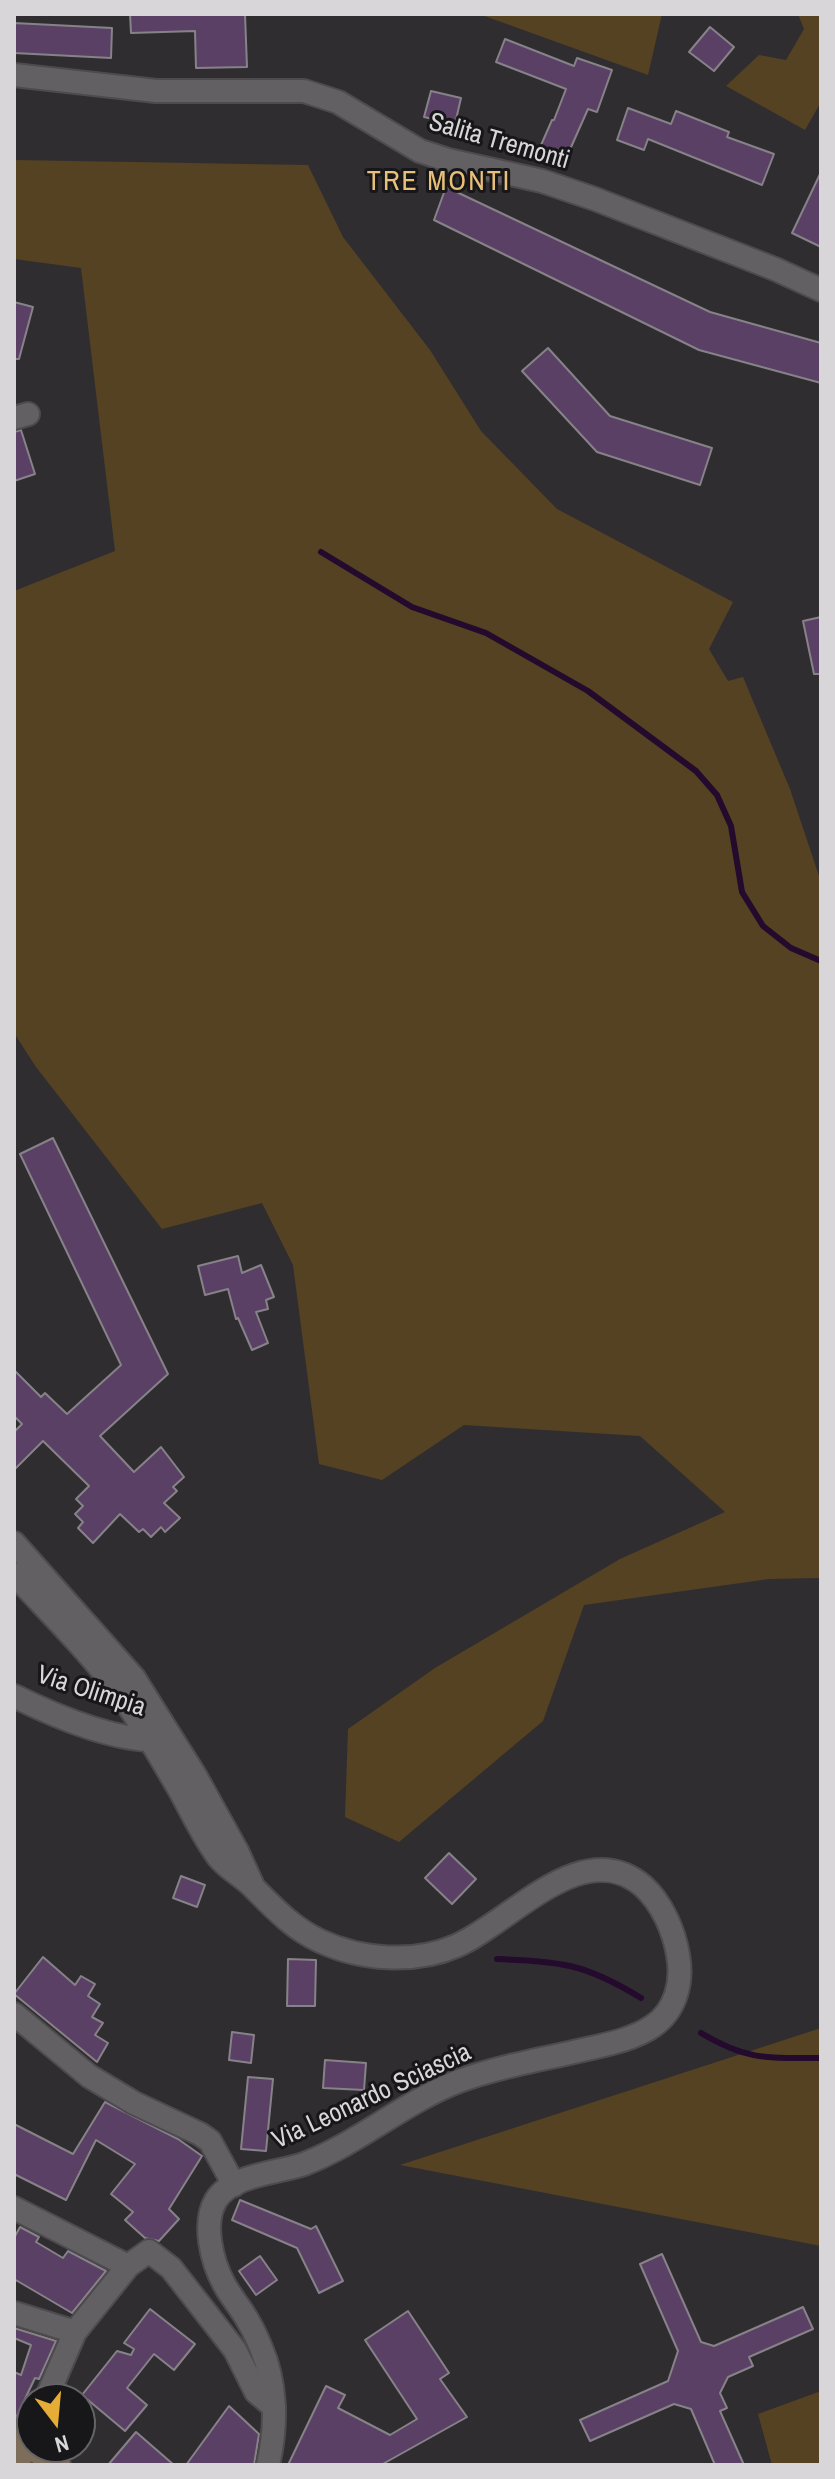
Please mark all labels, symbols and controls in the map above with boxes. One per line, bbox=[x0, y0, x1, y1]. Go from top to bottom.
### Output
street label: Salita Tremonti bbox=[425, 107, 573, 177]
district label: TRE MONTI bbox=[367, 165, 511, 199]
street label: Via Olimpia bbox=[33, 1660, 149, 1724]
street label: Via Leonardo Sciascia bbox=[268, 2037, 476, 2157]
north arrow bbox=[16, 2383, 96, 2463]
text: N bbox=[52, 2428, 72, 2460]

